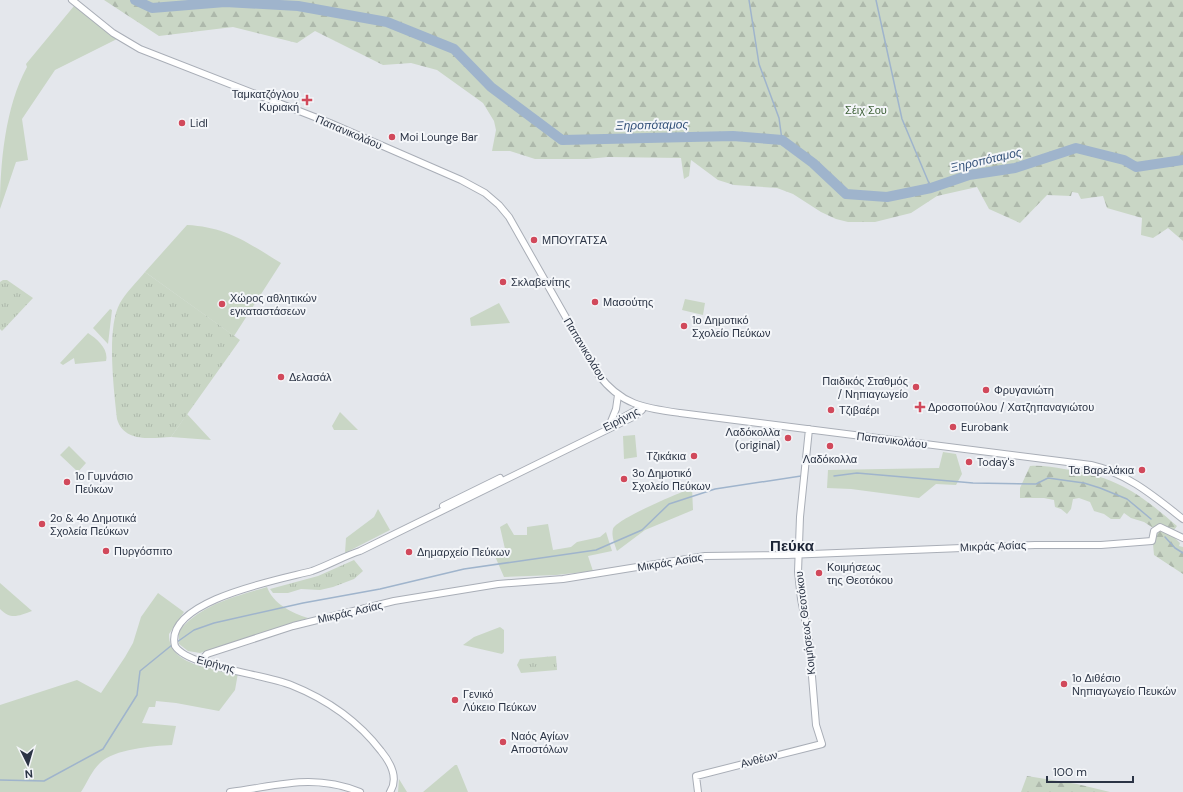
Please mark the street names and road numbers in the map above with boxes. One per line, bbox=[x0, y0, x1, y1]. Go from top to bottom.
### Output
street label: Παπανικολάου bbox=[314, 112, 384, 152]
street label: Παπανικολάου bbox=[561, 315, 609, 383]
street label: Ειρήνης bbox=[600, 404, 642, 434]
street label: Παπανικολάου bbox=[856, 429, 928, 451]
street label: Μικράς Ασίας bbox=[960, 538, 1026, 554]
street label: Μικράς Ασίας bbox=[636, 550, 704, 574]
street label: Κοιμήσεως Θεοτόκου bbox=[792, 570, 818, 676]
street label: Μικράς Ασίας bbox=[316, 598, 384, 626]
street label: Ειρήνης bbox=[195, 652, 237, 676]
street label: Ανθέων bbox=[739, 747, 780, 771]

